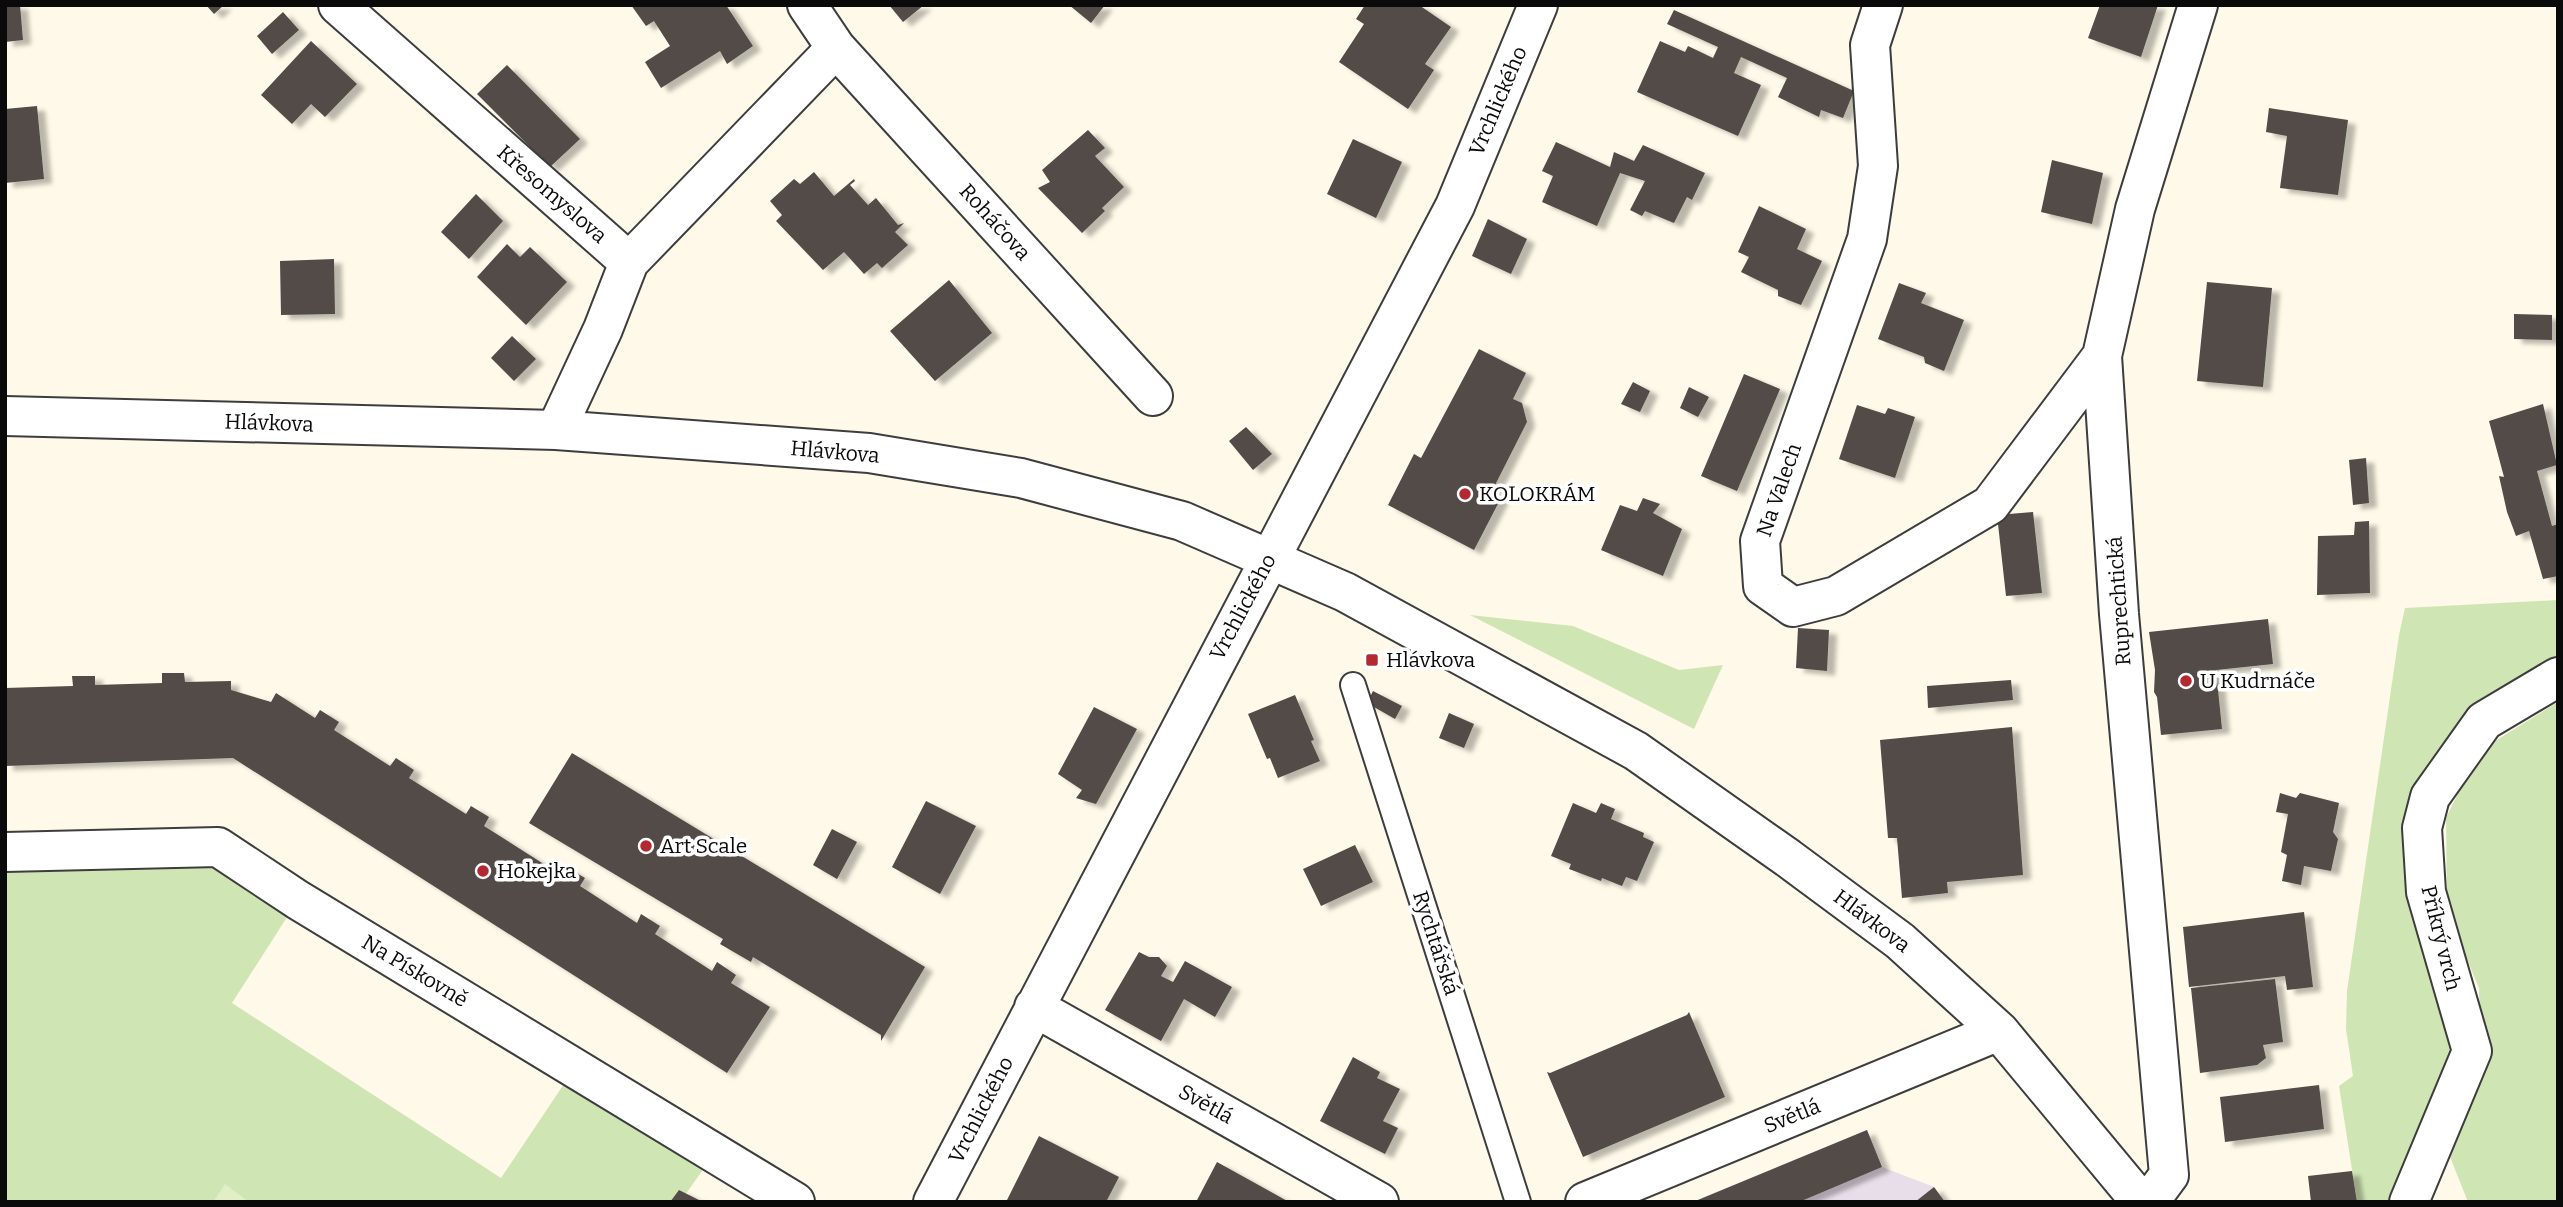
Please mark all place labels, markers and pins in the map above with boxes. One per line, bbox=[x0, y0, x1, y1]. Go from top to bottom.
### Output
place label: KOLOKRÁM bbox=[1479, 481, 1595, 507]
marker: KOLOKRÁM bbox=[1457, 486, 1473, 502]
place label: Hlávkova bbox=[1386, 647, 1476, 673]
marker: Hlávkova bbox=[1364, 652, 1380, 668]
place label: U Kudrnáče bbox=[2200, 668, 2315, 694]
marker: U Kudrnáče bbox=[2178, 673, 2194, 689]
place label: Art Scale bbox=[660, 833, 747, 859]
marker: Art Scale bbox=[638, 838, 654, 854]
place label: Hokejka bbox=[497, 858, 577, 884]
marker: Hokejka bbox=[475, 863, 491, 879]

